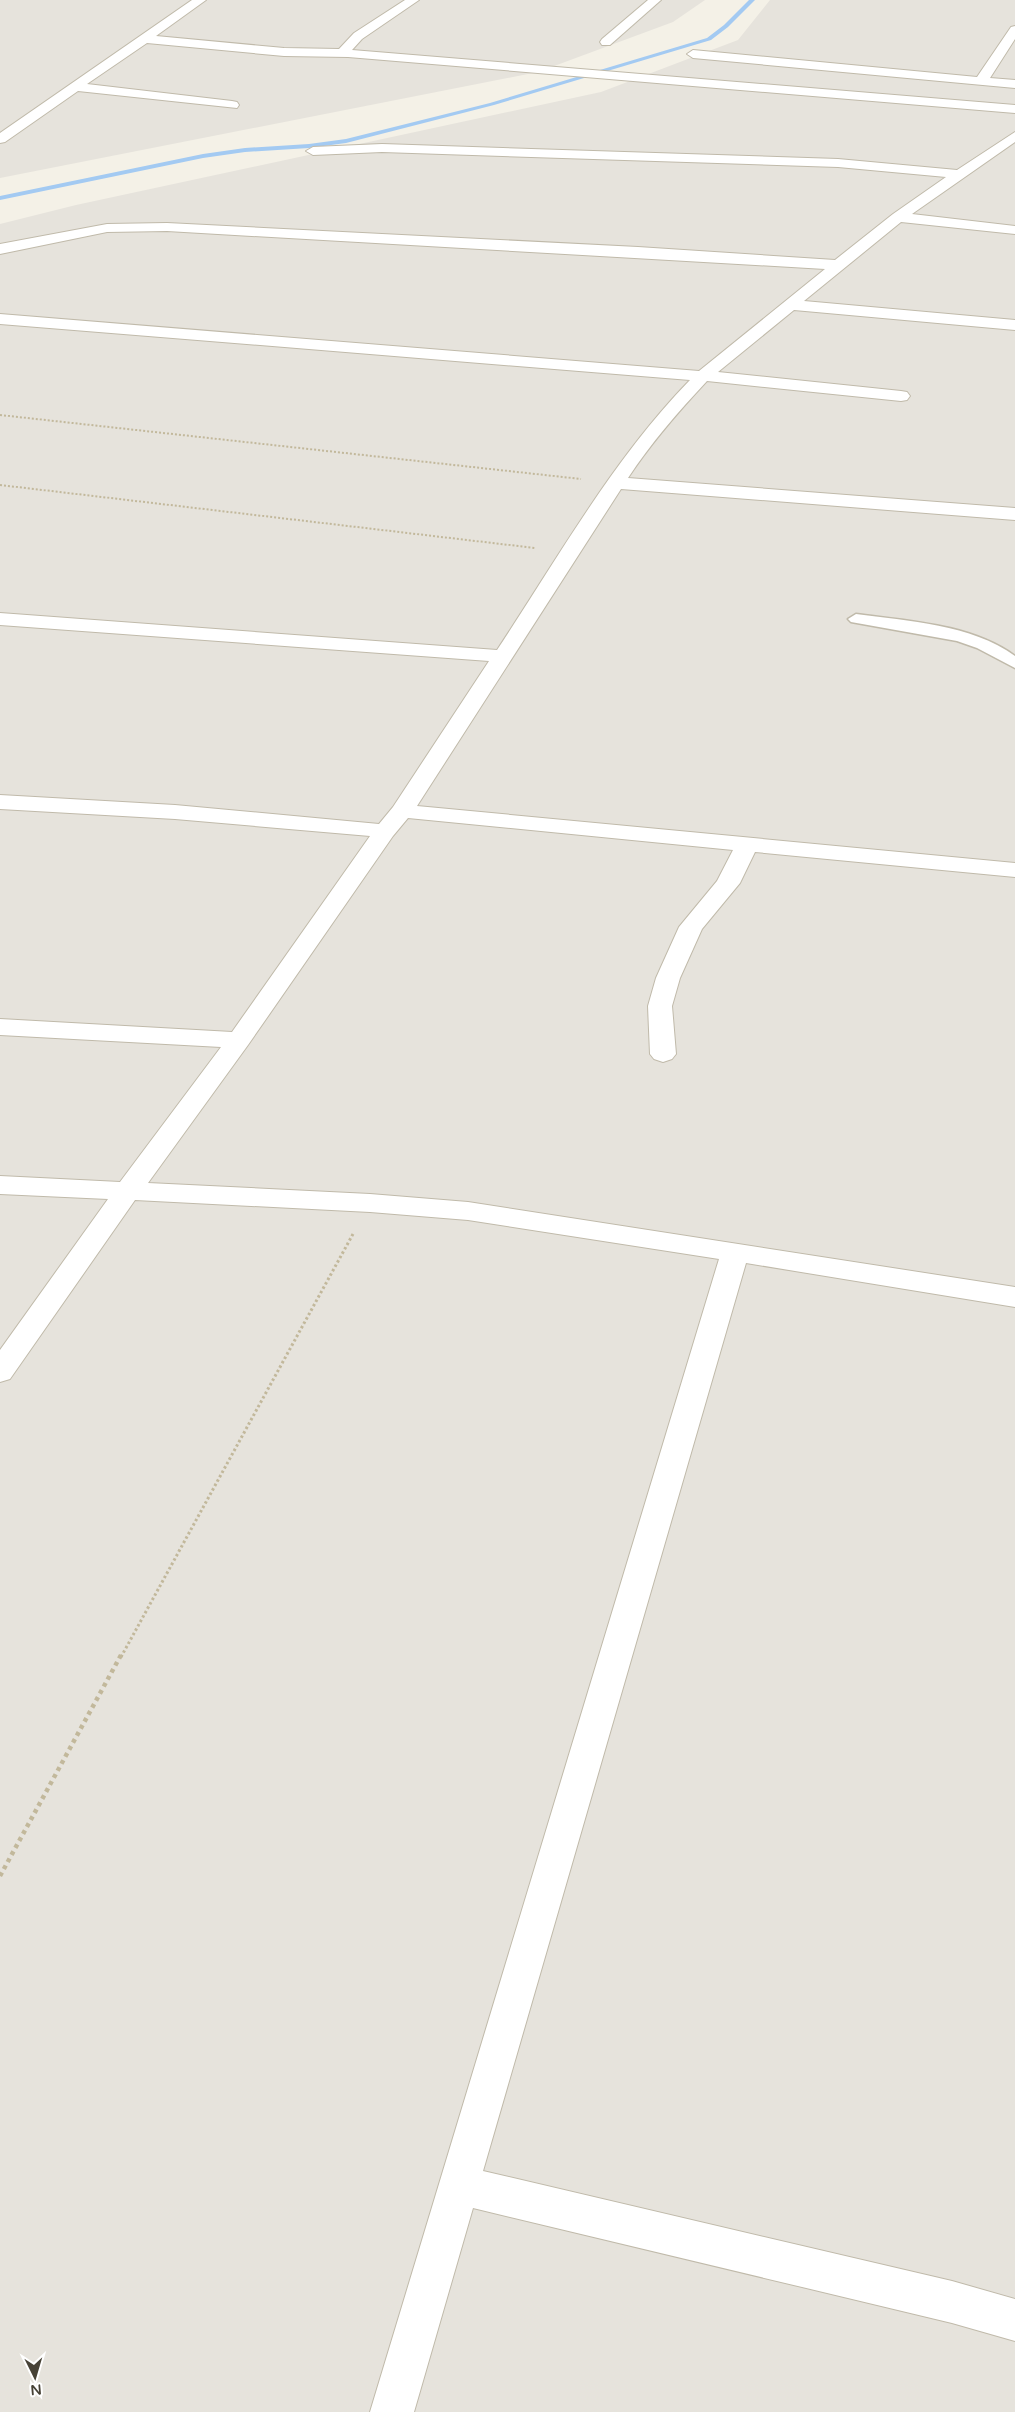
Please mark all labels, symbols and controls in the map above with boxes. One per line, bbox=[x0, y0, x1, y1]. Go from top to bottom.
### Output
north arrow bbox=[10, 2352, 60, 2402]
text: N bbox=[30, 2380, 42, 2398]

